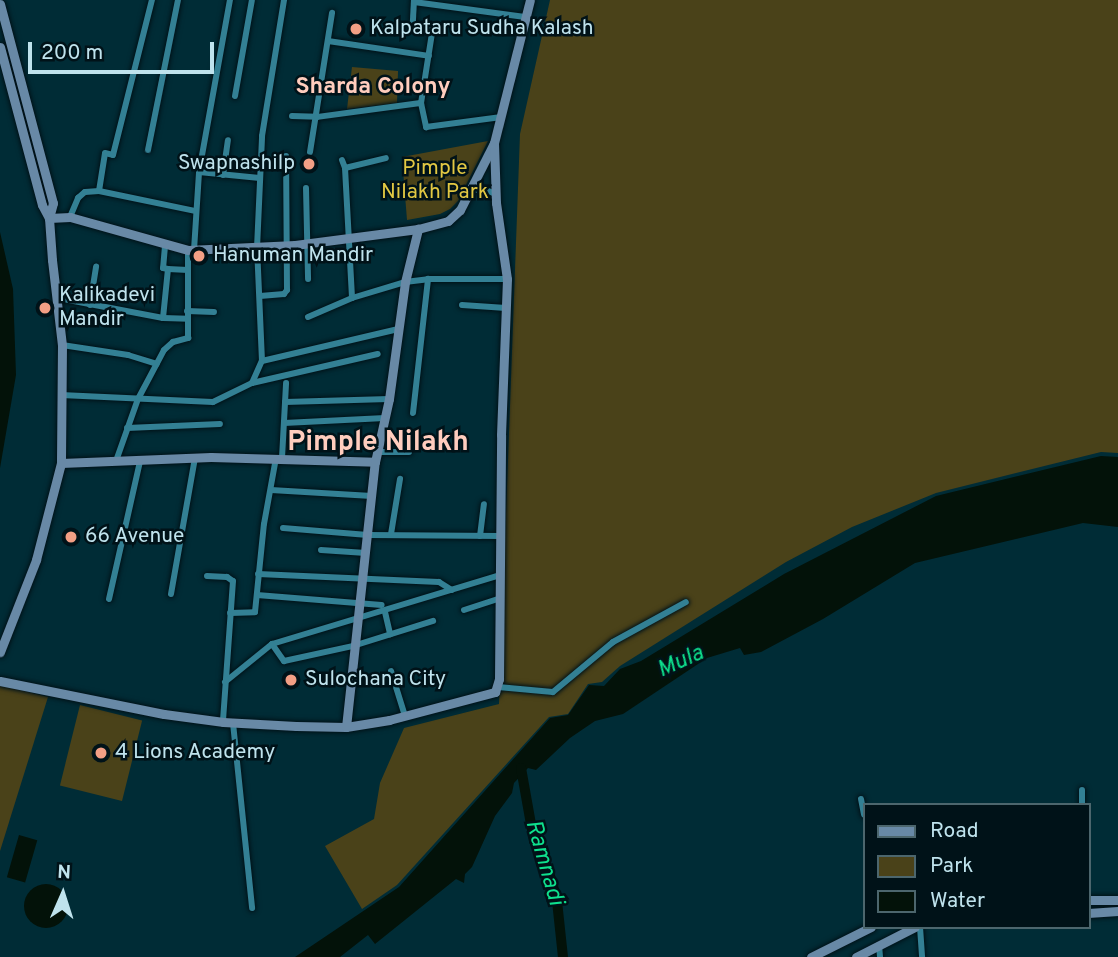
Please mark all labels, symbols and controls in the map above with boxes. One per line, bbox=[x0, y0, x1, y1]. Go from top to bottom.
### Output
place label: Kalpataru Sudha Kalash bbox=[370, 16, 594, 42]
marker: Kalpataru Sudha Kalash bbox=[348, 21, 364, 37]
scale bar bbox=[32, 28, 217, 72]
text: 200 m bbox=[41, 40, 103, 67]
district label: Sharda Colony bbox=[295, 74, 451, 102]
place label: Swapnashilp bbox=[178, 151, 295, 177]
marker: Swapnashilp bbox=[301, 156, 317, 172]
park label: Pimple Nilakh Park bbox=[381, 156, 489, 206]
place label: Hanuman Mandir bbox=[213, 243, 373, 269]
marker: Hanuman Mandir bbox=[191, 248, 207, 264]
place label: Kalikadevi Mandir bbox=[59, 283, 155, 333]
marker: Kalikadevi Mandir bbox=[37, 300, 53, 316]
district label: Pimple Nilakh bbox=[287, 426, 469, 460]
place label: 66 Avenue bbox=[85, 524, 185, 550]
marker: 66 Avenue bbox=[63, 529, 79, 545]
water label: Mula bbox=[653, 641, 709, 685]
place label: Sulochana City bbox=[305, 667, 446, 693]
marker: Sulochana City bbox=[283, 672, 299, 688]
place label: 4 Lions Academy bbox=[115, 740, 276, 766]
marker: 4 Lions Academy bbox=[93, 745, 109, 761]
legend bbox=[862, 803, 1090, 929]
water label: Ramnadi bbox=[518, 817, 568, 909]
text: Road bbox=[930, 818, 979, 845]
text: Park bbox=[930, 853, 973, 880]
north arrow bbox=[28, 859, 98, 929]
text: N bbox=[57, 861, 72, 885]
text: Water bbox=[930, 888, 985, 915]

